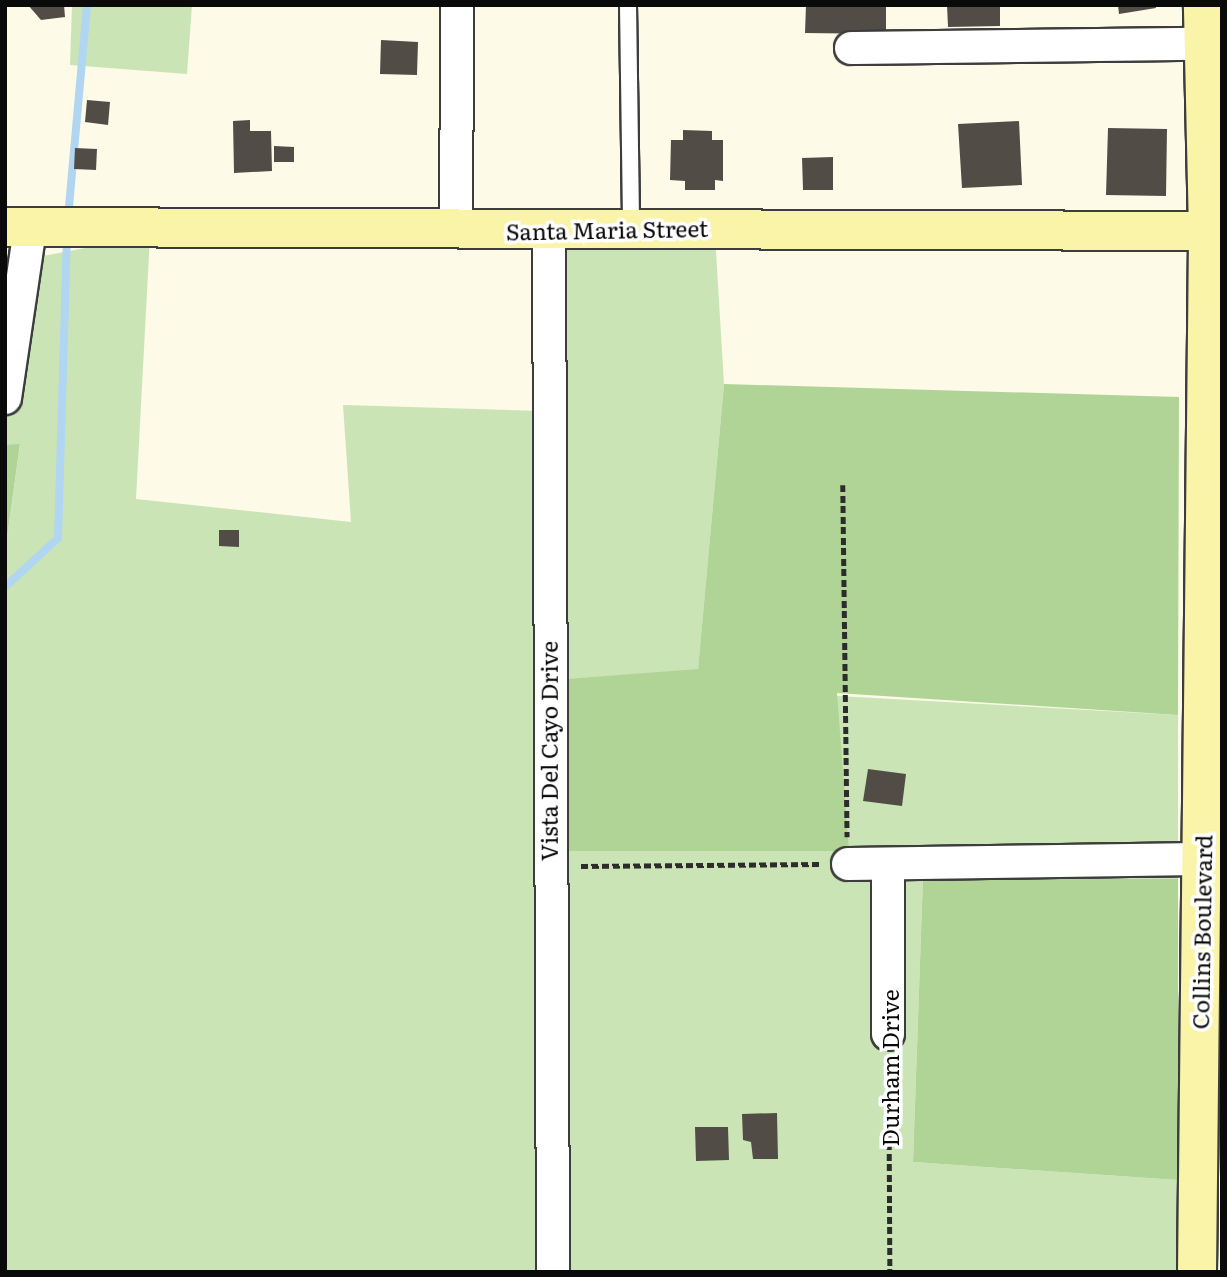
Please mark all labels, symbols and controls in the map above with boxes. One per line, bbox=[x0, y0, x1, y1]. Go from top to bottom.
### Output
street label: Santa Maria Street bbox=[506, 213, 708, 245]
street label: Vista Del Cayo Drive bbox=[534, 641, 562, 861]
street label: Collins Boulevard bbox=[1186, 834, 1216, 1030]
street label: Durham Drive bbox=[875, 989, 903, 1147]

